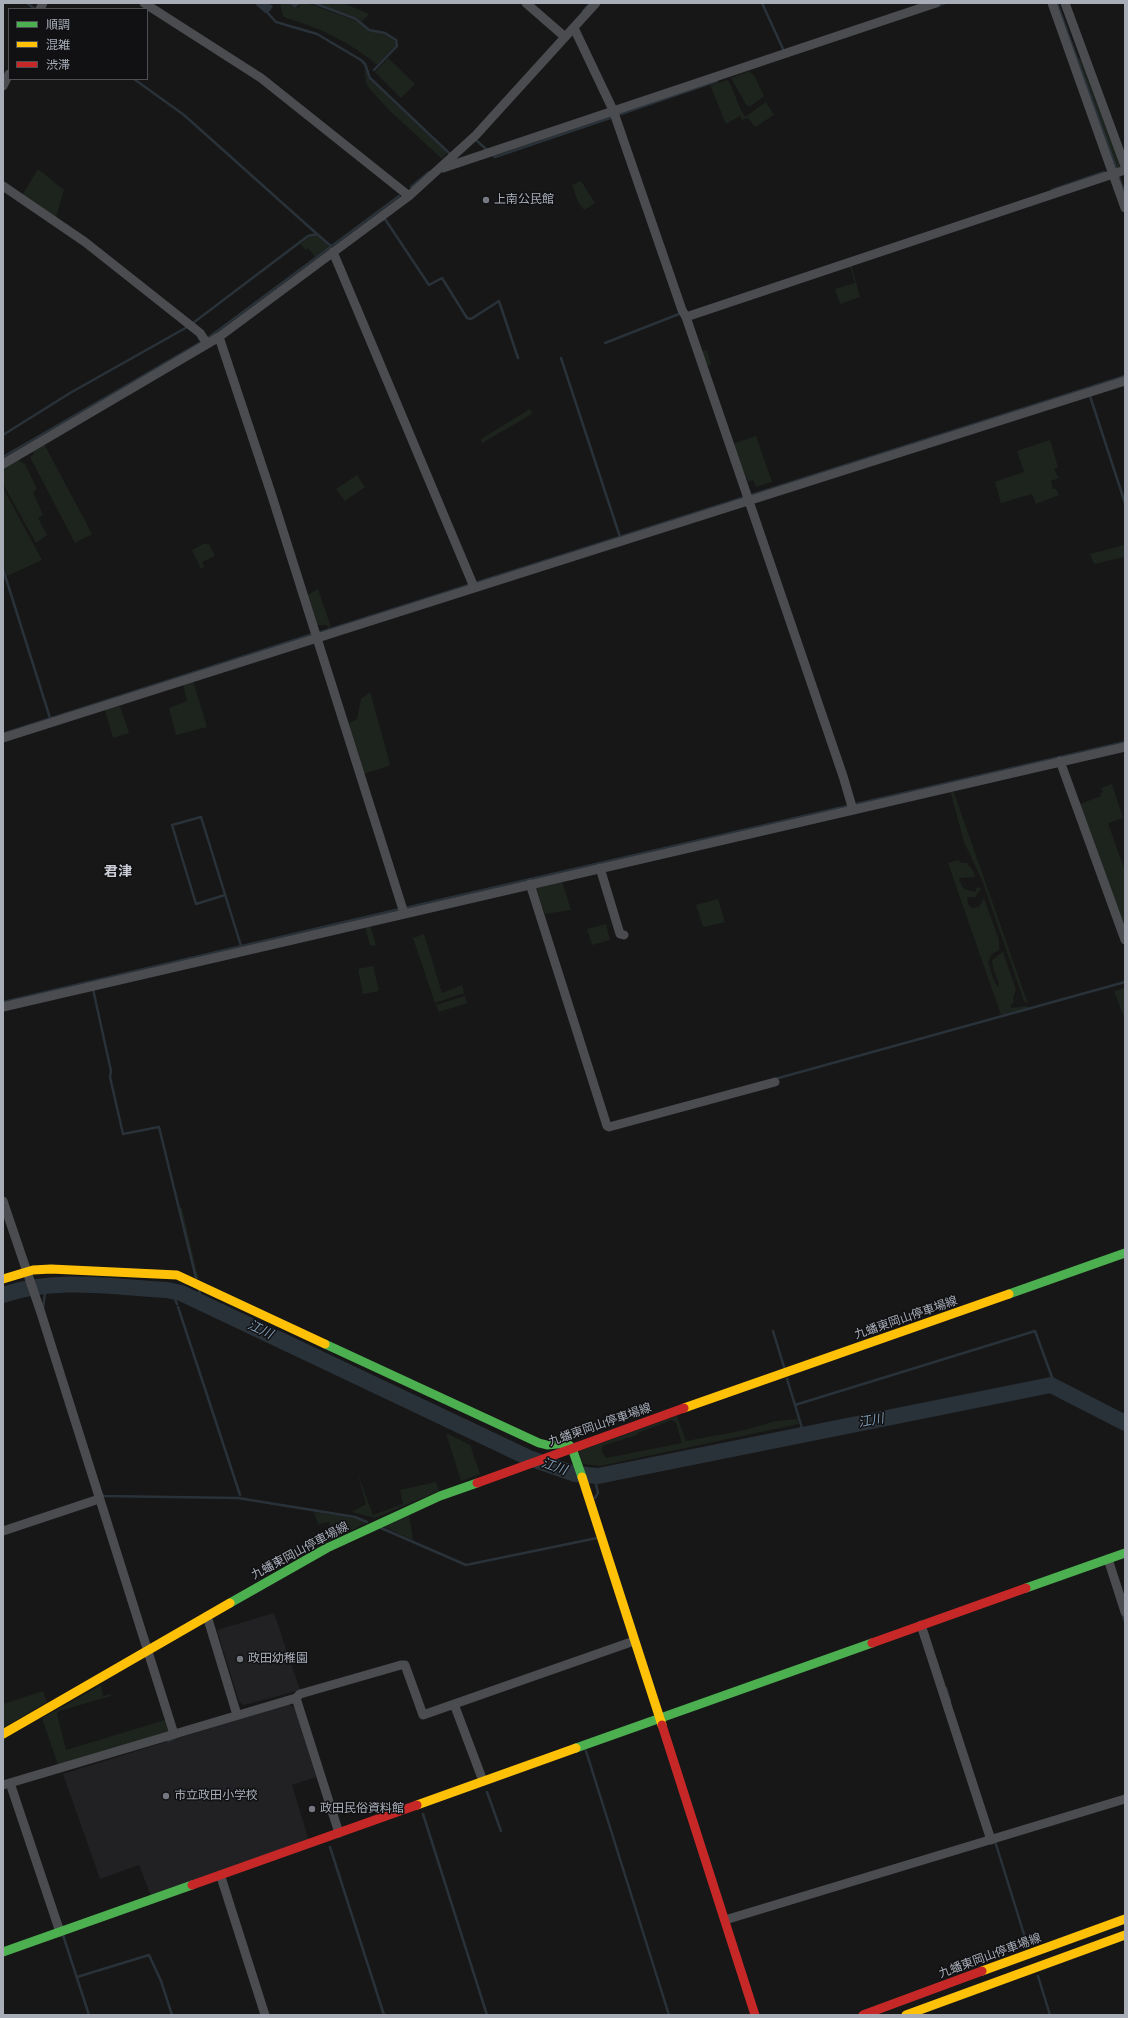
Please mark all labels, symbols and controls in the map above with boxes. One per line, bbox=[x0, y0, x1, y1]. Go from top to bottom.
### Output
legend bbox=[8, 8, 148, 80]
text: 順調 bbox=[46, 16, 70, 33]
text: 混雑 bbox=[46, 36, 70, 53]
text: 渋滞 bbox=[46, 56, 70, 73]
place label: 上南公民館 bbox=[494, 193, 554, 207]
marker: 上南公民館 bbox=[481, 195, 491, 205]
district label: 君津 bbox=[104, 864, 132, 880]
street label: 九蟠東岡山停車場線 bbox=[853, 1294, 959, 1342]
water label: 江川 bbox=[245, 1317, 275, 1343]
street label: 九蟠東岡山停車場線 bbox=[547, 1401, 653, 1449]
water label: 江川 bbox=[857, 1411, 885, 1431]
water label: 江川 bbox=[539, 1455, 569, 1479]
street label: 九蟠東岡山停車場線 bbox=[249, 1519, 351, 1583]
place label: 政田幼稚園 bbox=[248, 1652, 308, 1666]
marker: 政田幼稚園 bbox=[235, 1654, 245, 1664]
place label: 市立政田小学校 bbox=[174, 1789, 258, 1803]
marker: 市立政田小学校 bbox=[161, 1791, 171, 1801]
place label: 政田民俗資料館 bbox=[320, 1802, 404, 1816]
marker: 政田民俗資料館 bbox=[307, 1804, 317, 1814]
street label: 九蟠東岡山停車場線 bbox=[937, 1931, 1043, 1981]

